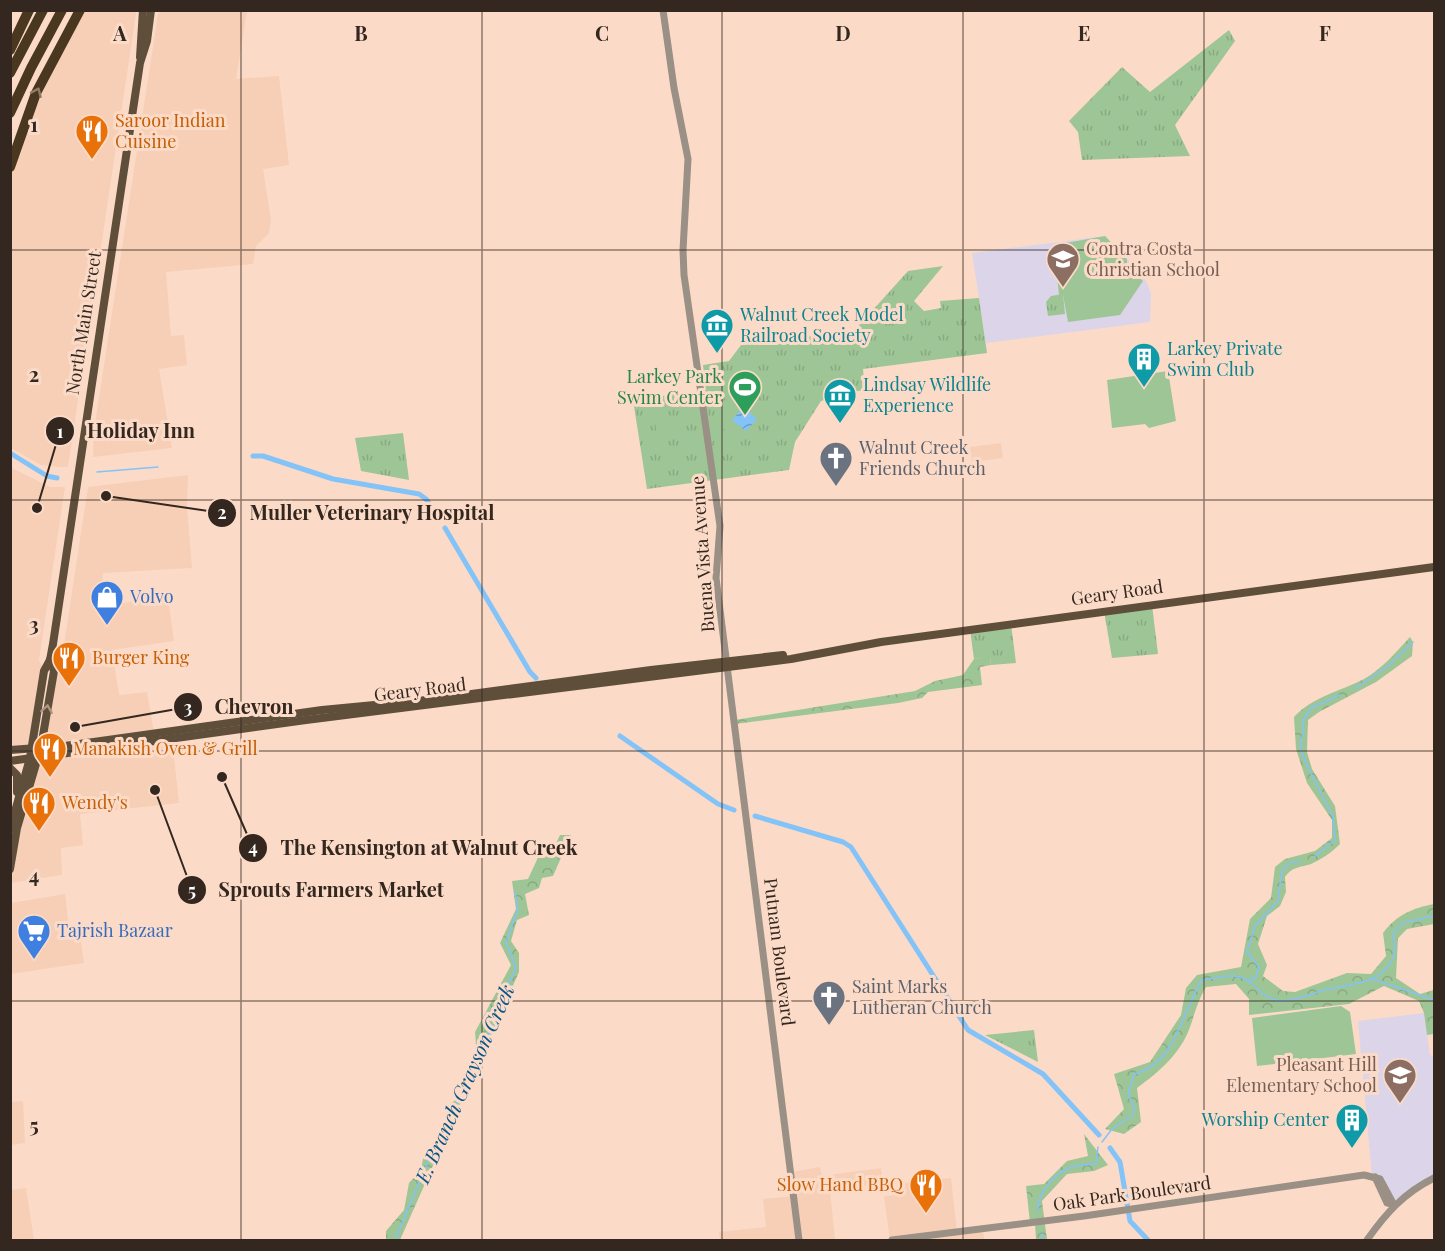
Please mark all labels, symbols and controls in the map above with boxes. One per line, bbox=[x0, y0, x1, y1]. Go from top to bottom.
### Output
text: A bbox=[112, 19, 127, 46]
text: B bbox=[354, 19, 368, 46]
text: C bbox=[595, 19, 609, 46]
text: D bbox=[835, 19, 851, 46]
text: E bbox=[1078, 19, 1090, 46]
text: F bbox=[1319, 19, 1331, 46]
one-way arrow bbox=[30, 88, 42, 99]
place label: Saroor Indian Cuisine bbox=[115, 108, 226, 153]
text: 1 bbox=[30, 110, 38, 137]
restaurant icon: Saroor Indian Cuisine bbox=[74, 113, 110, 160]
place label: Contra Costa Christian School bbox=[1086, 236, 1220, 281]
school or university icon: Contra Costa Christian School bbox=[1045, 241, 1081, 288]
street label: North Main Street bbox=[60, 249, 106, 396]
place label: Walnut Creek Model Railroad Society bbox=[739, 302, 904, 347]
museum icon: Walnut Creek Model Railroad Society bbox=[699, 307, 735, 354]
place label: Larkey Private Swim Club bbox=[1167, 336, 1283, 381]
building icon: Larkey Private Swim Club bbox=[1126, 341, 1162, 388]
text: 2 bbox=[29, 360, 39, 387]
place label: Larkey Park Swim Center bbox=[617, 364, 722, 409]
sports icon: Larkey Park Swim Center bbox=[727, 369, 763, 416]
place label: Lindsay Wildlife Experience bbox=[863, 372, 991, 417]
museum icon: Lindsay Wildlife Experience bbox=[822, 377, 858, 424]
callout: Holiday Inn bbox=[45, 412, 207, 450]
text: Holiday Inn bbox=[87, 416, 196, 443]
text: 1 bbox=[57, 419, 64, 443]
place label: Walnut Creek Friends Church bbox=[858, 435, 986, 480]
church icon: Walnut Creek Friends Church bbox=[818, 440, 854, 487]
street label: Buena Vista Avenue bbox=[685, 475, 719, 633]
callout: Muller Veterinary Hospital bbox=[207, 494, 508, 532]
text: Muller Veterinary Hospital bbox=[250, 498, 494, 525]
text: 2 bbox=[217, 500, 227, 524]
street label: Geary Road bbox=[1069, 574, 1165, 610]
shop icon: Volvo bbox=[89, 579, 125, 626]
place label: Volvo bbox=[129, 584, 174, 608]
text: 3 bbox=[29, 610, 39, 637]
restaurant icon: Burger King bbox=[51, 640, 87, 687]
place label: Burger King bbox=[92, 645, 190, 669]
street label: Geary Road bbox=[372, 671, 468, 707]
callout: Chevron bbox=[173, 688, 306, 726]
text: Chevron bbox=[215, 692, 294, 719]
text: 3 bbox=[184, 695, 193, 719]
one-way arrow bbox=[41, 705, 53, 714]
restaurant icon: Manakish Oven & Grill bbox=[32, 731, 68, 778]
place label: Manakish Oven & Grill bbox=[73, 736, 258, 760]
restaurant icon: Wendy's bbox=[21, 785, 57, 832]
place label: Wendy's bbox=[61, 790, 128, 814]
callout: The Kensington at Walnut Creek bbox=[238, 829, 590, 867]
text: The Kensington at Walnut Creek bbox=[280, 833, 578, 860]
text: 4 bbox=[248, 835, 258, 859]
text: 4 bbox=[29, 861, 39, 888]
callout: Sprouts Farmers Market bbox=[177, 871, 456, 909]
text: Sprouts Farmers Market bbox=[218, 875, 445, 902]
street label: Putnam Boulevard bbox=[759, 877, 801, 1028]
text: 5 bbox=[188, 878, 196, 902]
supermarket icon: Tajrish Bazaar bbox=[16, 913, 52, 960]
place label: Tajrish Bazaar bbox=[57, 918, 173, 942]
place label: Saint Marks Lutheran Church bbox=[852, 974, 992, 1019]
church icon: Saint Marks Lutheran Church bbox=[811, 979, 847, 1026]
water label: E. Branch Grayson Creek bbox=[407, 980, 520, 1188]
place label: Pleasant Hill Elementary School bbox=[1226, 1052, 1377, 1097]
school or university icon: Pleasant Hill Elementary School bbox=[1382, 1057, 1418, 1104]
building icon: Worship Center bbox=[1334, 1102, 1370, 1149]
place label: Worship Center bbox=[1201, 1107, 1329, 1131]
text: 5 bbox=[29, 1111, 39, 1138]
restaurant icon: Slow Hand BBQ bbox=[908, 1167, 944, 1214]
street label: Oak Park Boulevard bbox=[1051, 1170, 1213, 1216]
place label: Slow Hand BBQ bbox=[777, 1172, 904, 1196]

